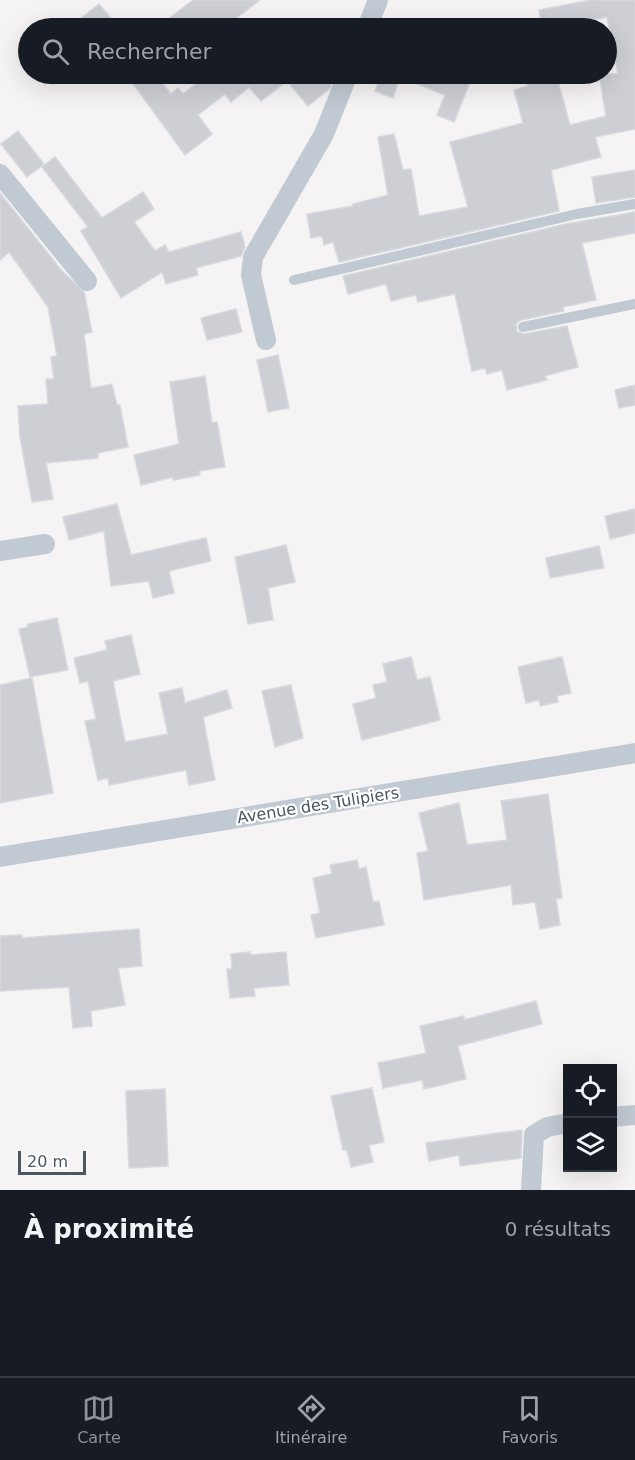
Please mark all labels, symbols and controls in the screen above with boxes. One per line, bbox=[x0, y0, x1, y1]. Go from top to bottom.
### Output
search box bbox=[18, 18, 617, 84]
icon: search bbox=[39, 35, 72, 68]
text: Rechercher bbox=[87, 39, 212, 64]
street label: Avenue des Tulipiers bbox=[236, 783, 400, 827]
map controls bbox=[563, 1064, 617, 1172]
button: locate bbox=[563, 1064, 617, 1118]
button: layers bbox=[563, 1118, 617, 1172]
scale bar bbox=[18, 1148, 86, 1176]
text: 20 m bbox=[27, 1152, 68, 1171]
text: À proximité bbox=[24, 1214, 194, 1244]
text: 0 résultats bbox=[505, 1217, 611, 1241]
tab: Carte bbox=[77, 1392, 121, 1447]
tab: Itinéraire bbox=[275, 1392, 347, 1447]
tab: Favoris bbox=[502, 1392, 558, 1447]

